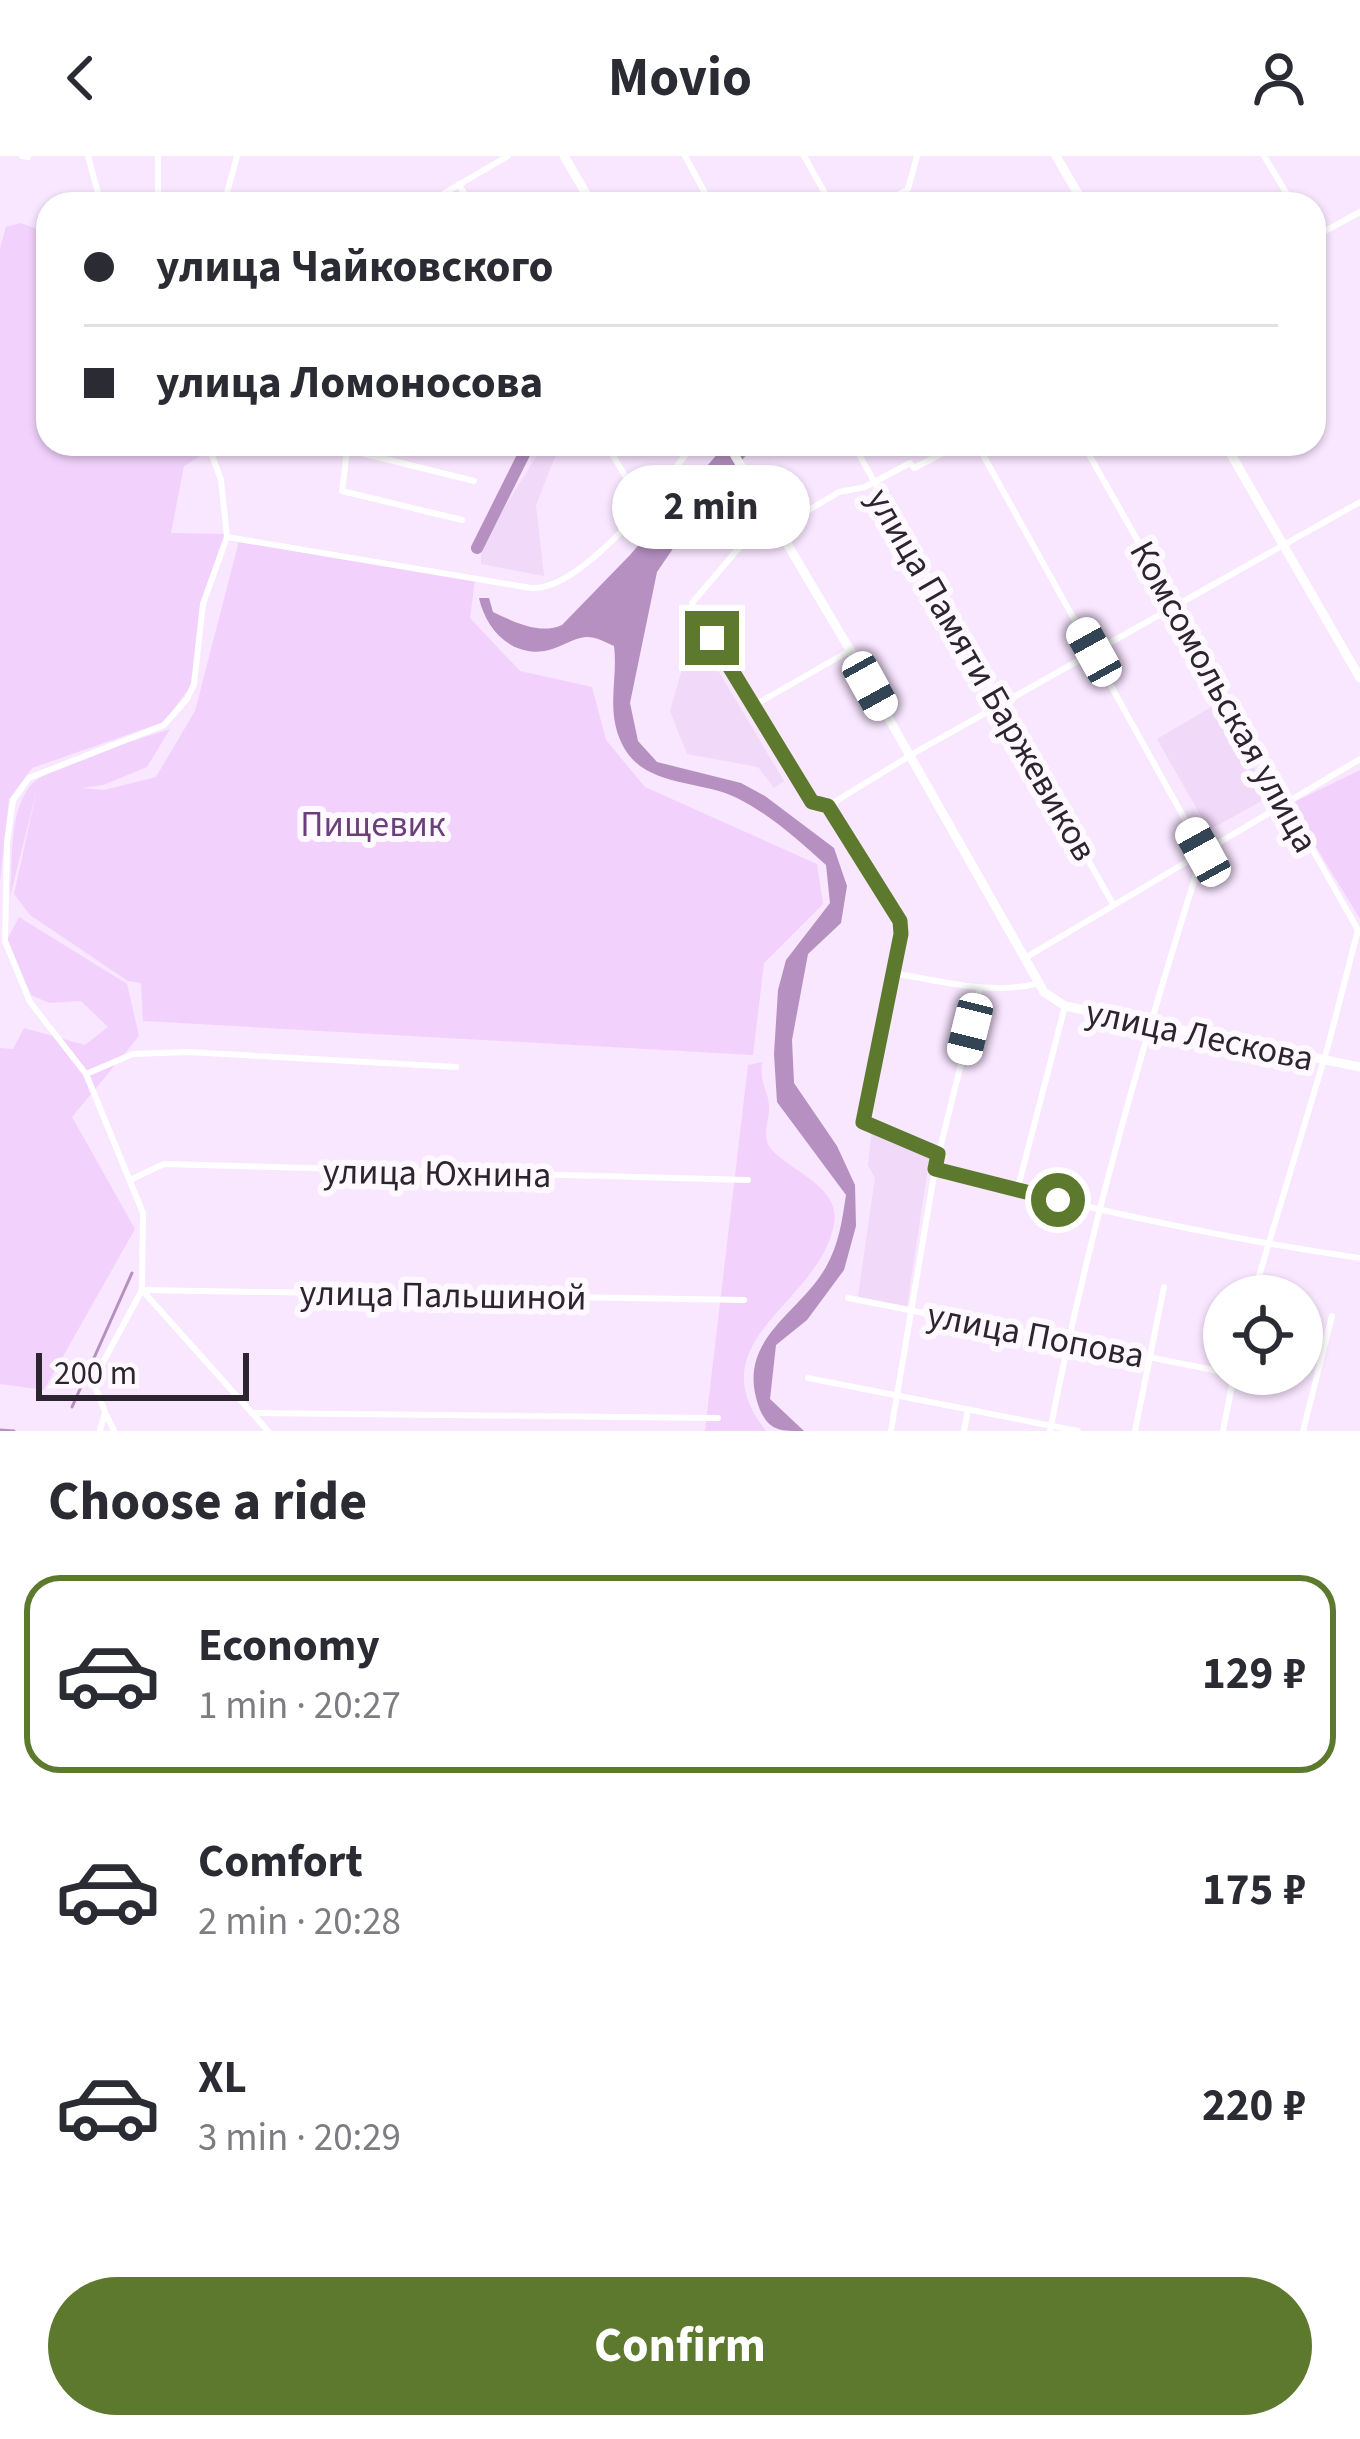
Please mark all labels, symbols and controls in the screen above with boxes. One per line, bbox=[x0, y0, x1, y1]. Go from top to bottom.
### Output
text: Movio bbox=[608, 40, 752, 117]
icon: back bbox=[48, 45, 114, 111]
icon: person bbox=[1246, 45, 1312, 111]
text: улица Чайковского bbox=[156, 235, 554, 299]
text: улица Ломоносова bbox=[156, 351, 543, 415]
callout: 2 min bbox=[613, 464, 811, 548]
text: 2 min bbox=[664, 479, 758, 535]
street label: улица Памяти Баржевиков bbox=[854, 479, 1110, 871]
street label: Комсомольская улица bbox=[1117, 532, 1331, 862]
route end bbox=[685, 611, 739, 665]
car bbox=[1061, 612, 1127, 692]
car bbox=[837, 646, 903, 726]
park label: Пищевик bbox=[300, 799, 446, 850]
car bbox=[1170, 812, 1236, 892]
street label: улица Лескова bbox=[1081, 986, 1318, 1084]
car bbox=[944, 990, 996, 1068]
street label: улица Юхнина bbox=[322, 1146, 552, 1201]
route start bbox=[1031, 1173, 1085, 1227]
street label: улица Пальшиной bbox=[299, 1267, 587, 1324]
map controls bbox=[1203, 1275, 1323, 1395]
button: locate bbox=[1203, 1275, 1323, 1395]
street label: улица Попова bbox=[923, 1289, 1149, 1382]
scale bar bbox=[36, 1347, 249, 1400]
text: 200 m bbox=[54, 1350, 137, 1397]
text: Choose a ride bbox=[48, 1464, 367, 1541]
text: Economy bbox=[198, 1614, 380, 1678]
icon: car bbox=[54, 1620, 162, 1728]
text: 129 ₽ bbox=[1202, 1642, 1306, 1706]
text: 1 min · 20:27 bbox=[198, 1678, 401, 1734]
text: Comfort bbox=[198, 1830, 363, 1894]
icon: car bbox=[54, 1836, 162, 1944]
text: 175 ₽ bbox=[1202, 1858, 1306, 1922]
text: 2 min · 20:28 bbox=[198, 1894, 401, 1950]
text: XL bbox=[198, 2046, 247, 2110]
icon: car bbox=[54, 2052, 162, 2160]
text: 220 ₽ bbox=[1202, 2074, 1306, 2138]
text: 3 min · 20:29 bbox=[198, 2110, 401, 2166]
button: Confirm bbox=[48, 2277, 1312, 2415]

